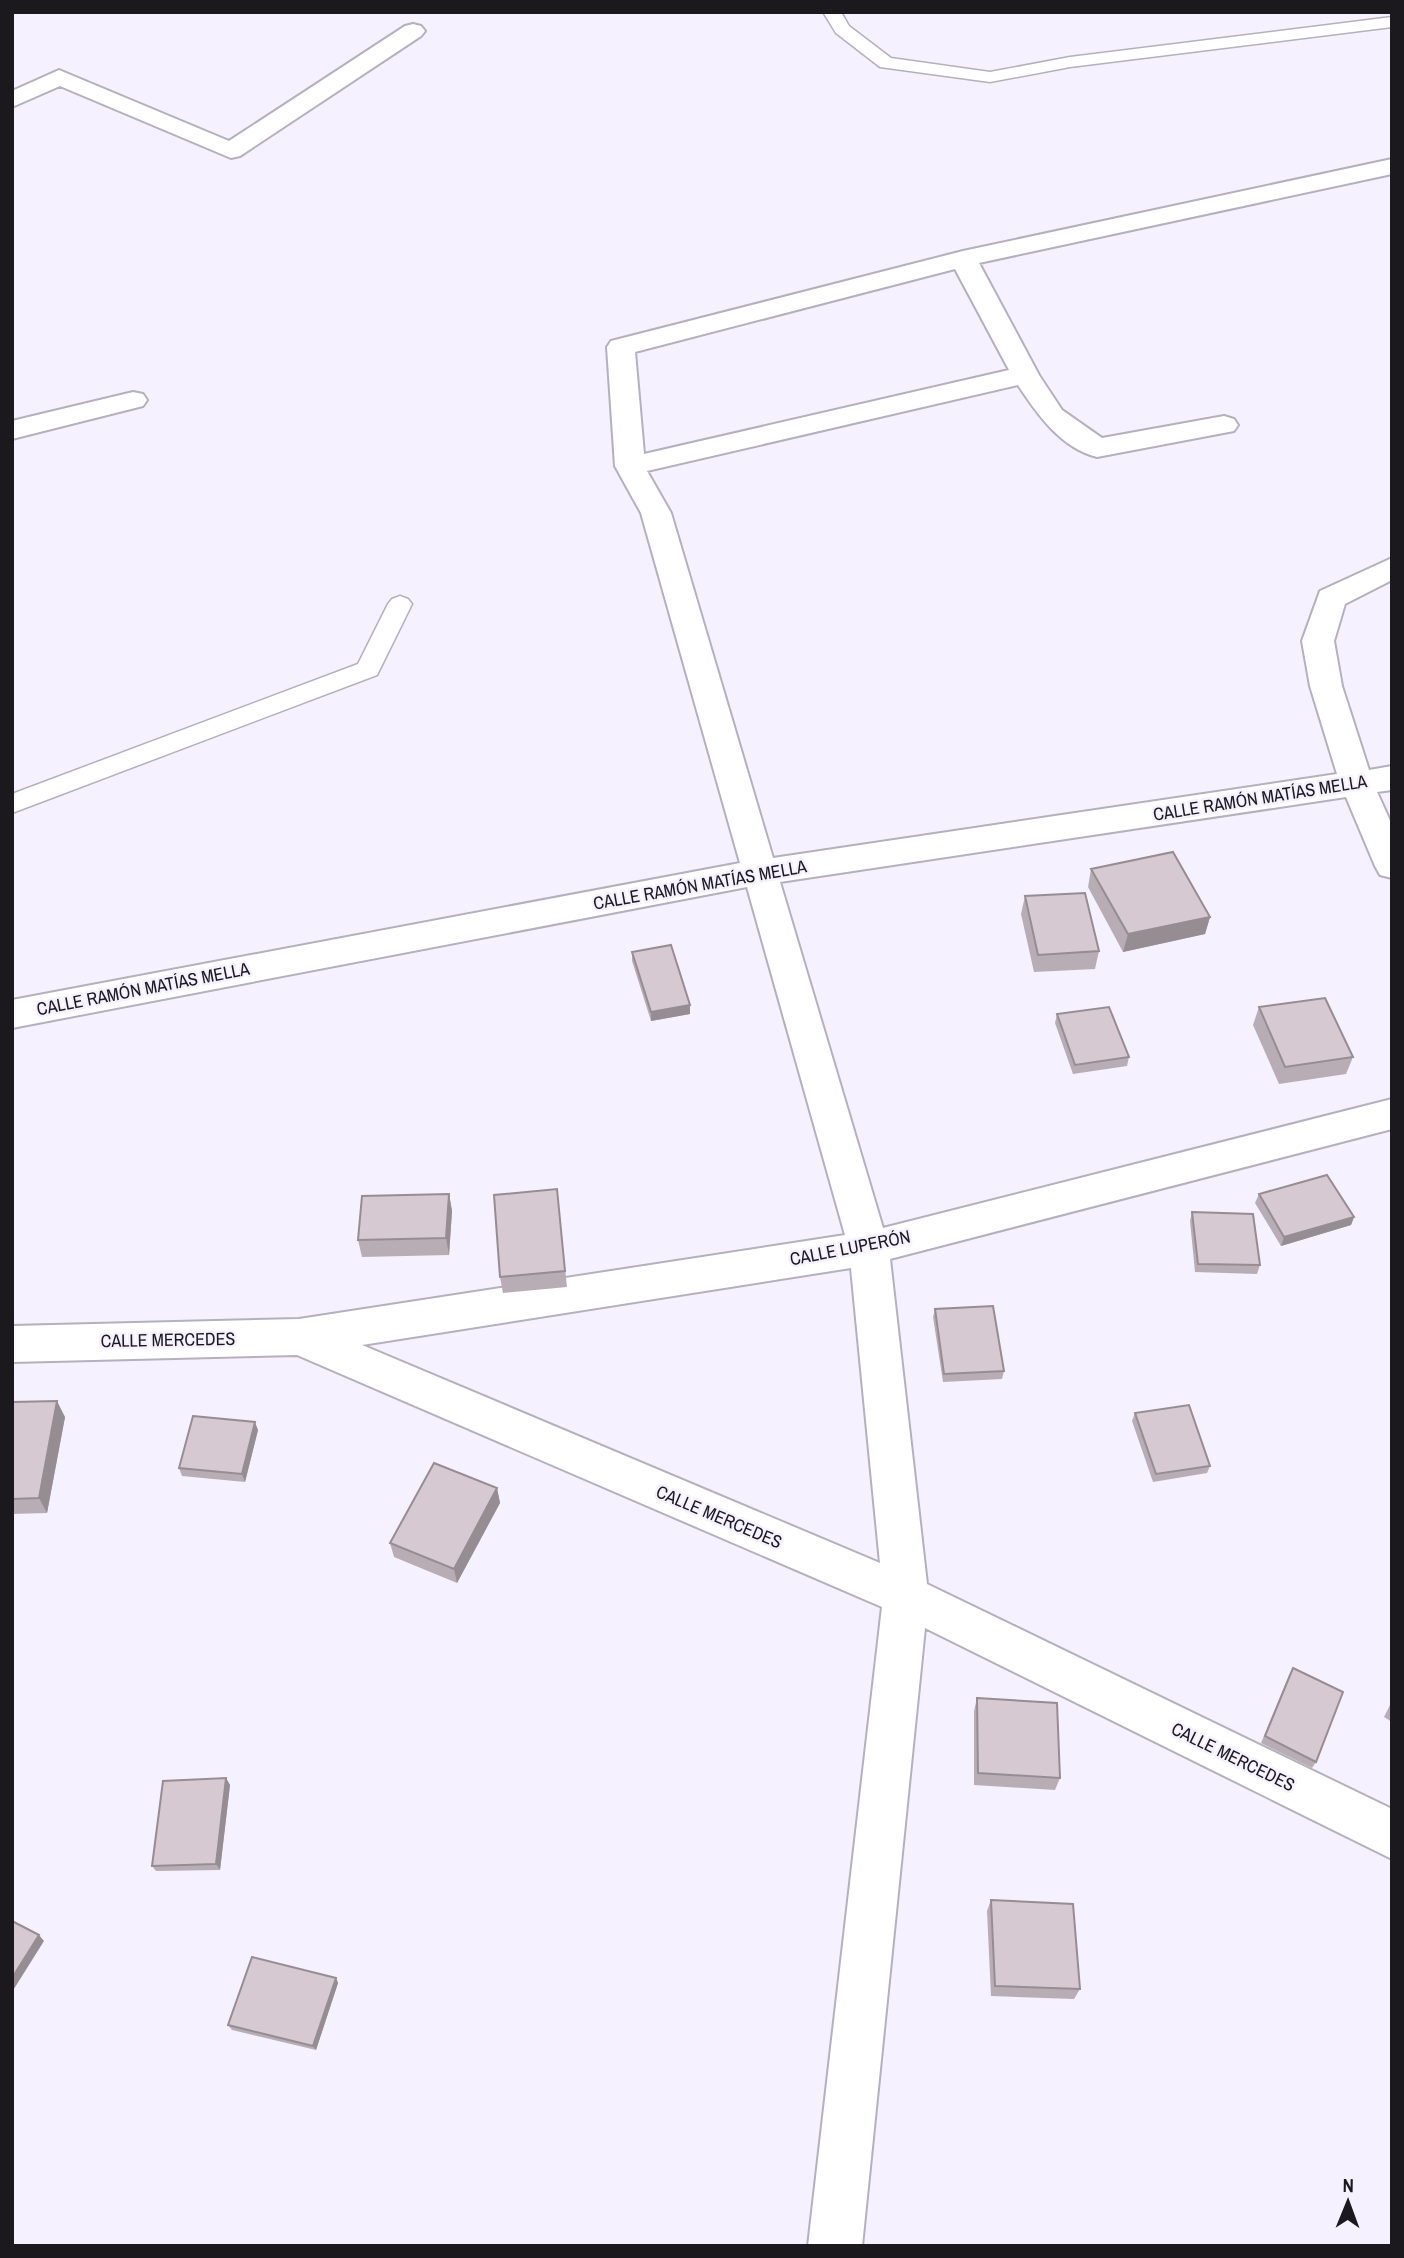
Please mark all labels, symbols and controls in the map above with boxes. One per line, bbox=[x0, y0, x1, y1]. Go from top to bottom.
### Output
street label: CALLE RAMÓN MATÍAS MELLA bbox=[1151, 768, 1369, 827]
street label: CALLE RAMÓN MATÍAS MELLA bbox=[591, 853, 809, 916]
street label: CALLE RAMÓN MATÍAS MELLA bbox=[34, 956, 252, 1021]
street label: CALLE LUPERÓN bbox=[788, 1224, 912, 1271]
street label: CALLE MERCEDES bbox=[101, 1326, 236, 1353]
street label: CALLE MERCEDES bbox=[652, 1479, 786, 1554]
street label: CALLE MERCEDES bbox=[1167, 1716, 1299, 1797]
north arrow bbox=[1313, 2167, 1383, 2237]
text: N bbox=[1342, 2172, 1354, 2198]

